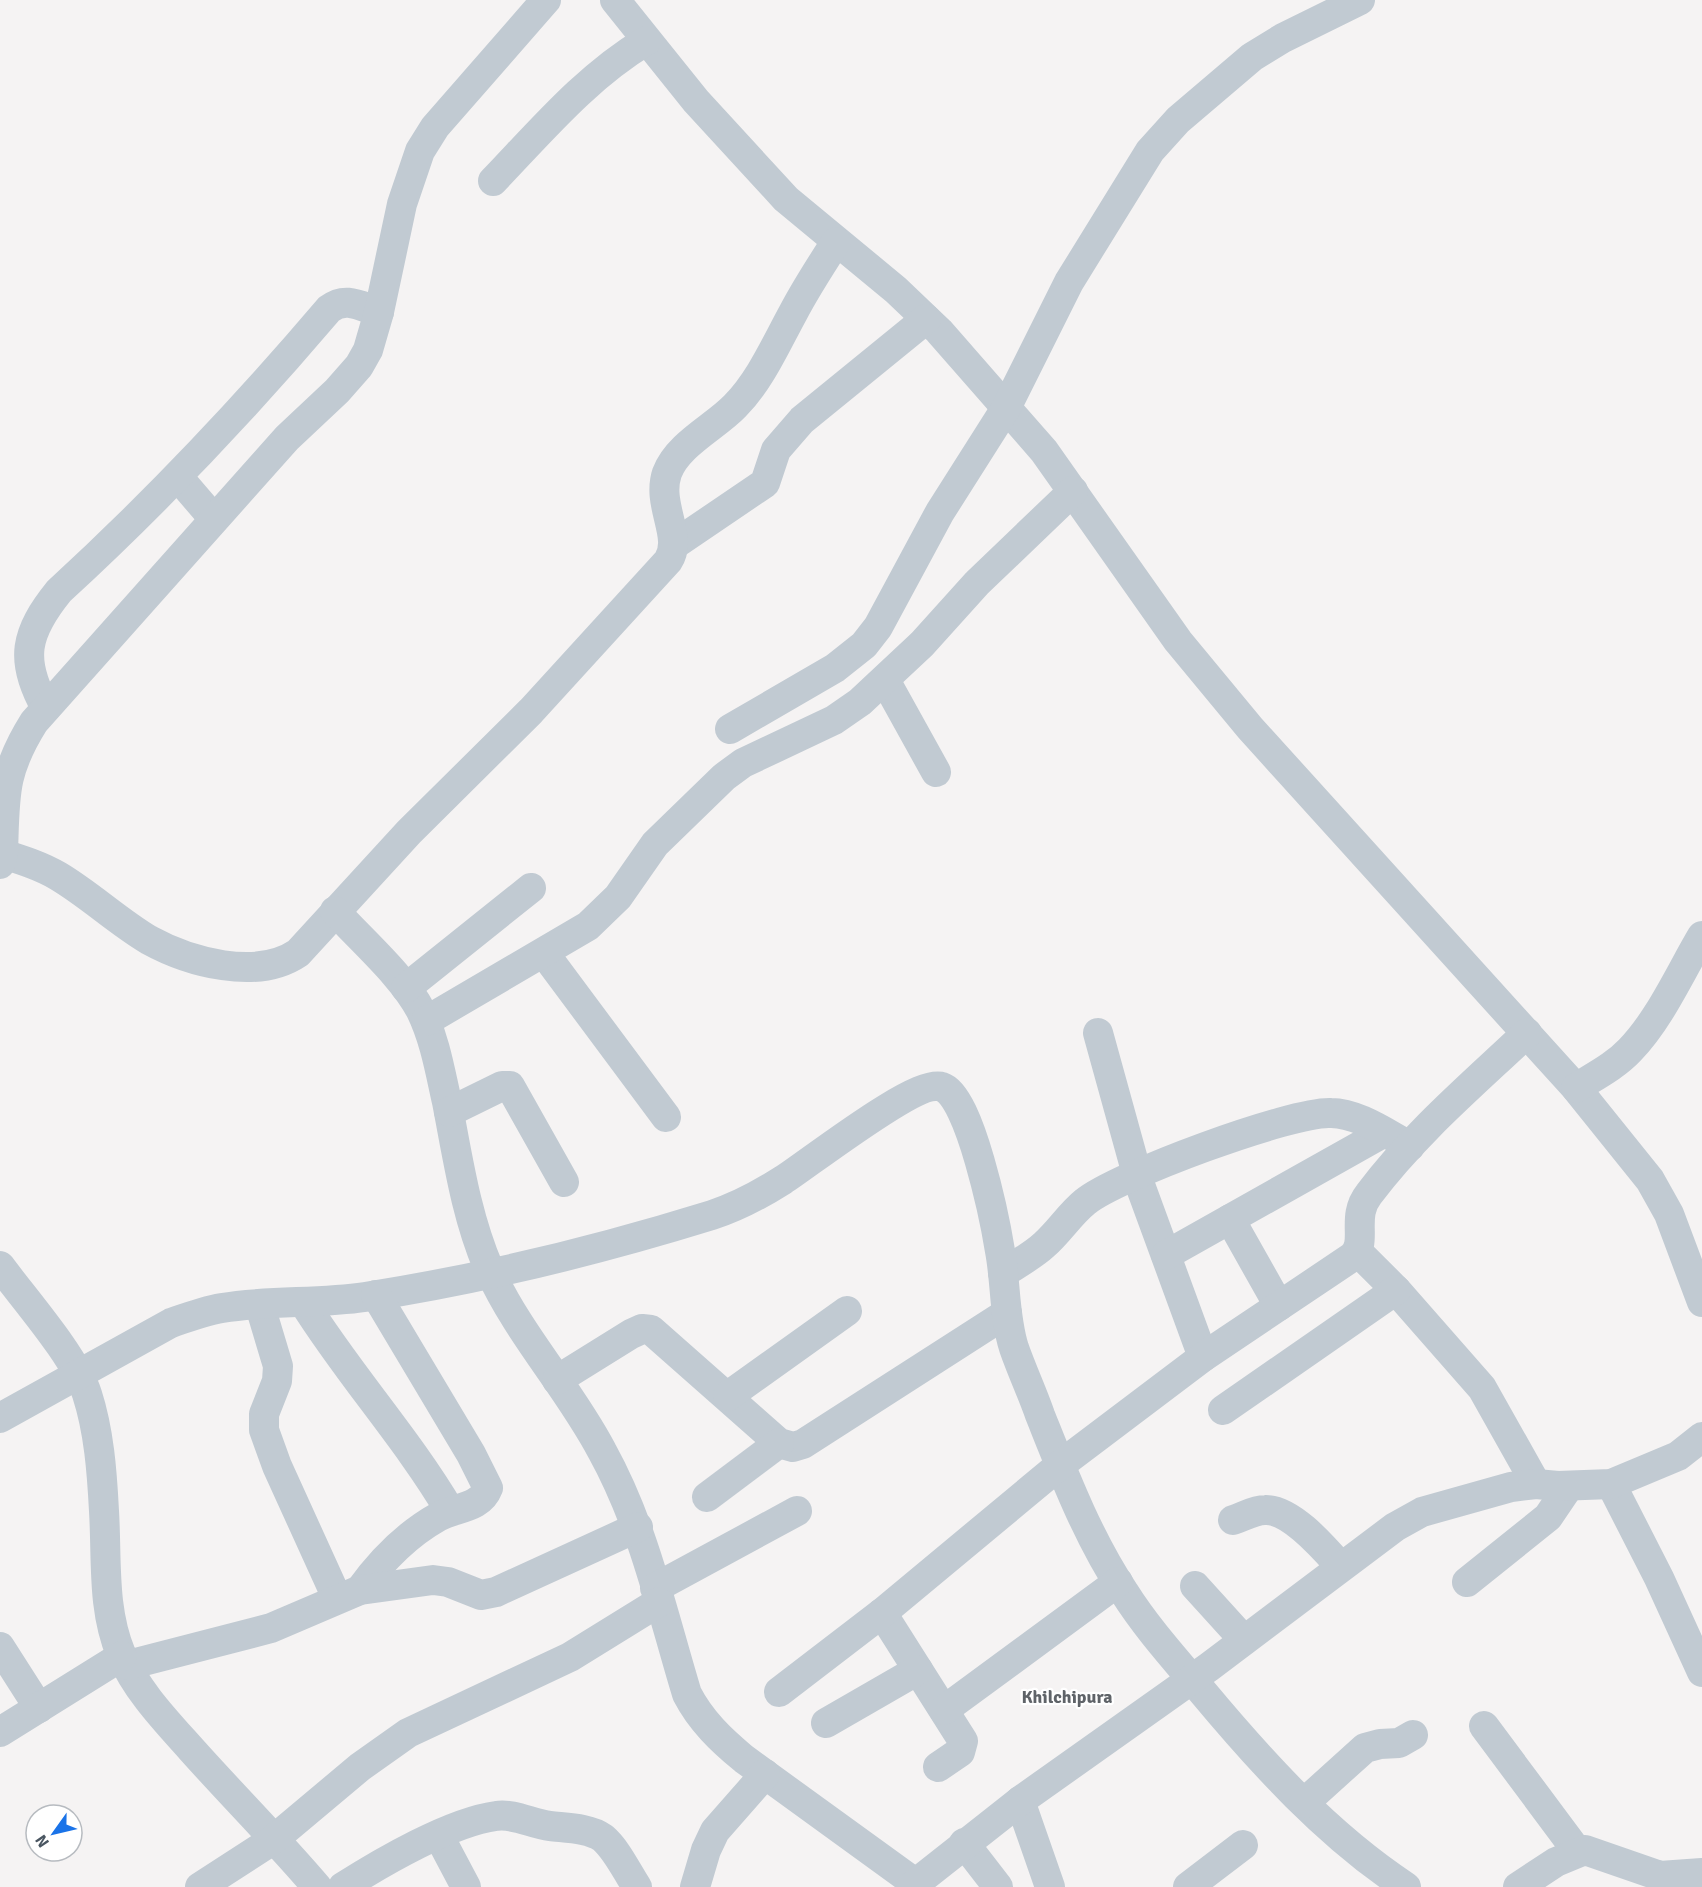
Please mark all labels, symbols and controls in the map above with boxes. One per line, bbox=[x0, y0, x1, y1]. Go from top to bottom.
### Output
district label: Khilchipura bbox=[1021, 1686, 1113, 1708]
north arrow bbox=[24, 1803, 84, 1863]
text: N bbox=[31, 1831, 54, 1851]

